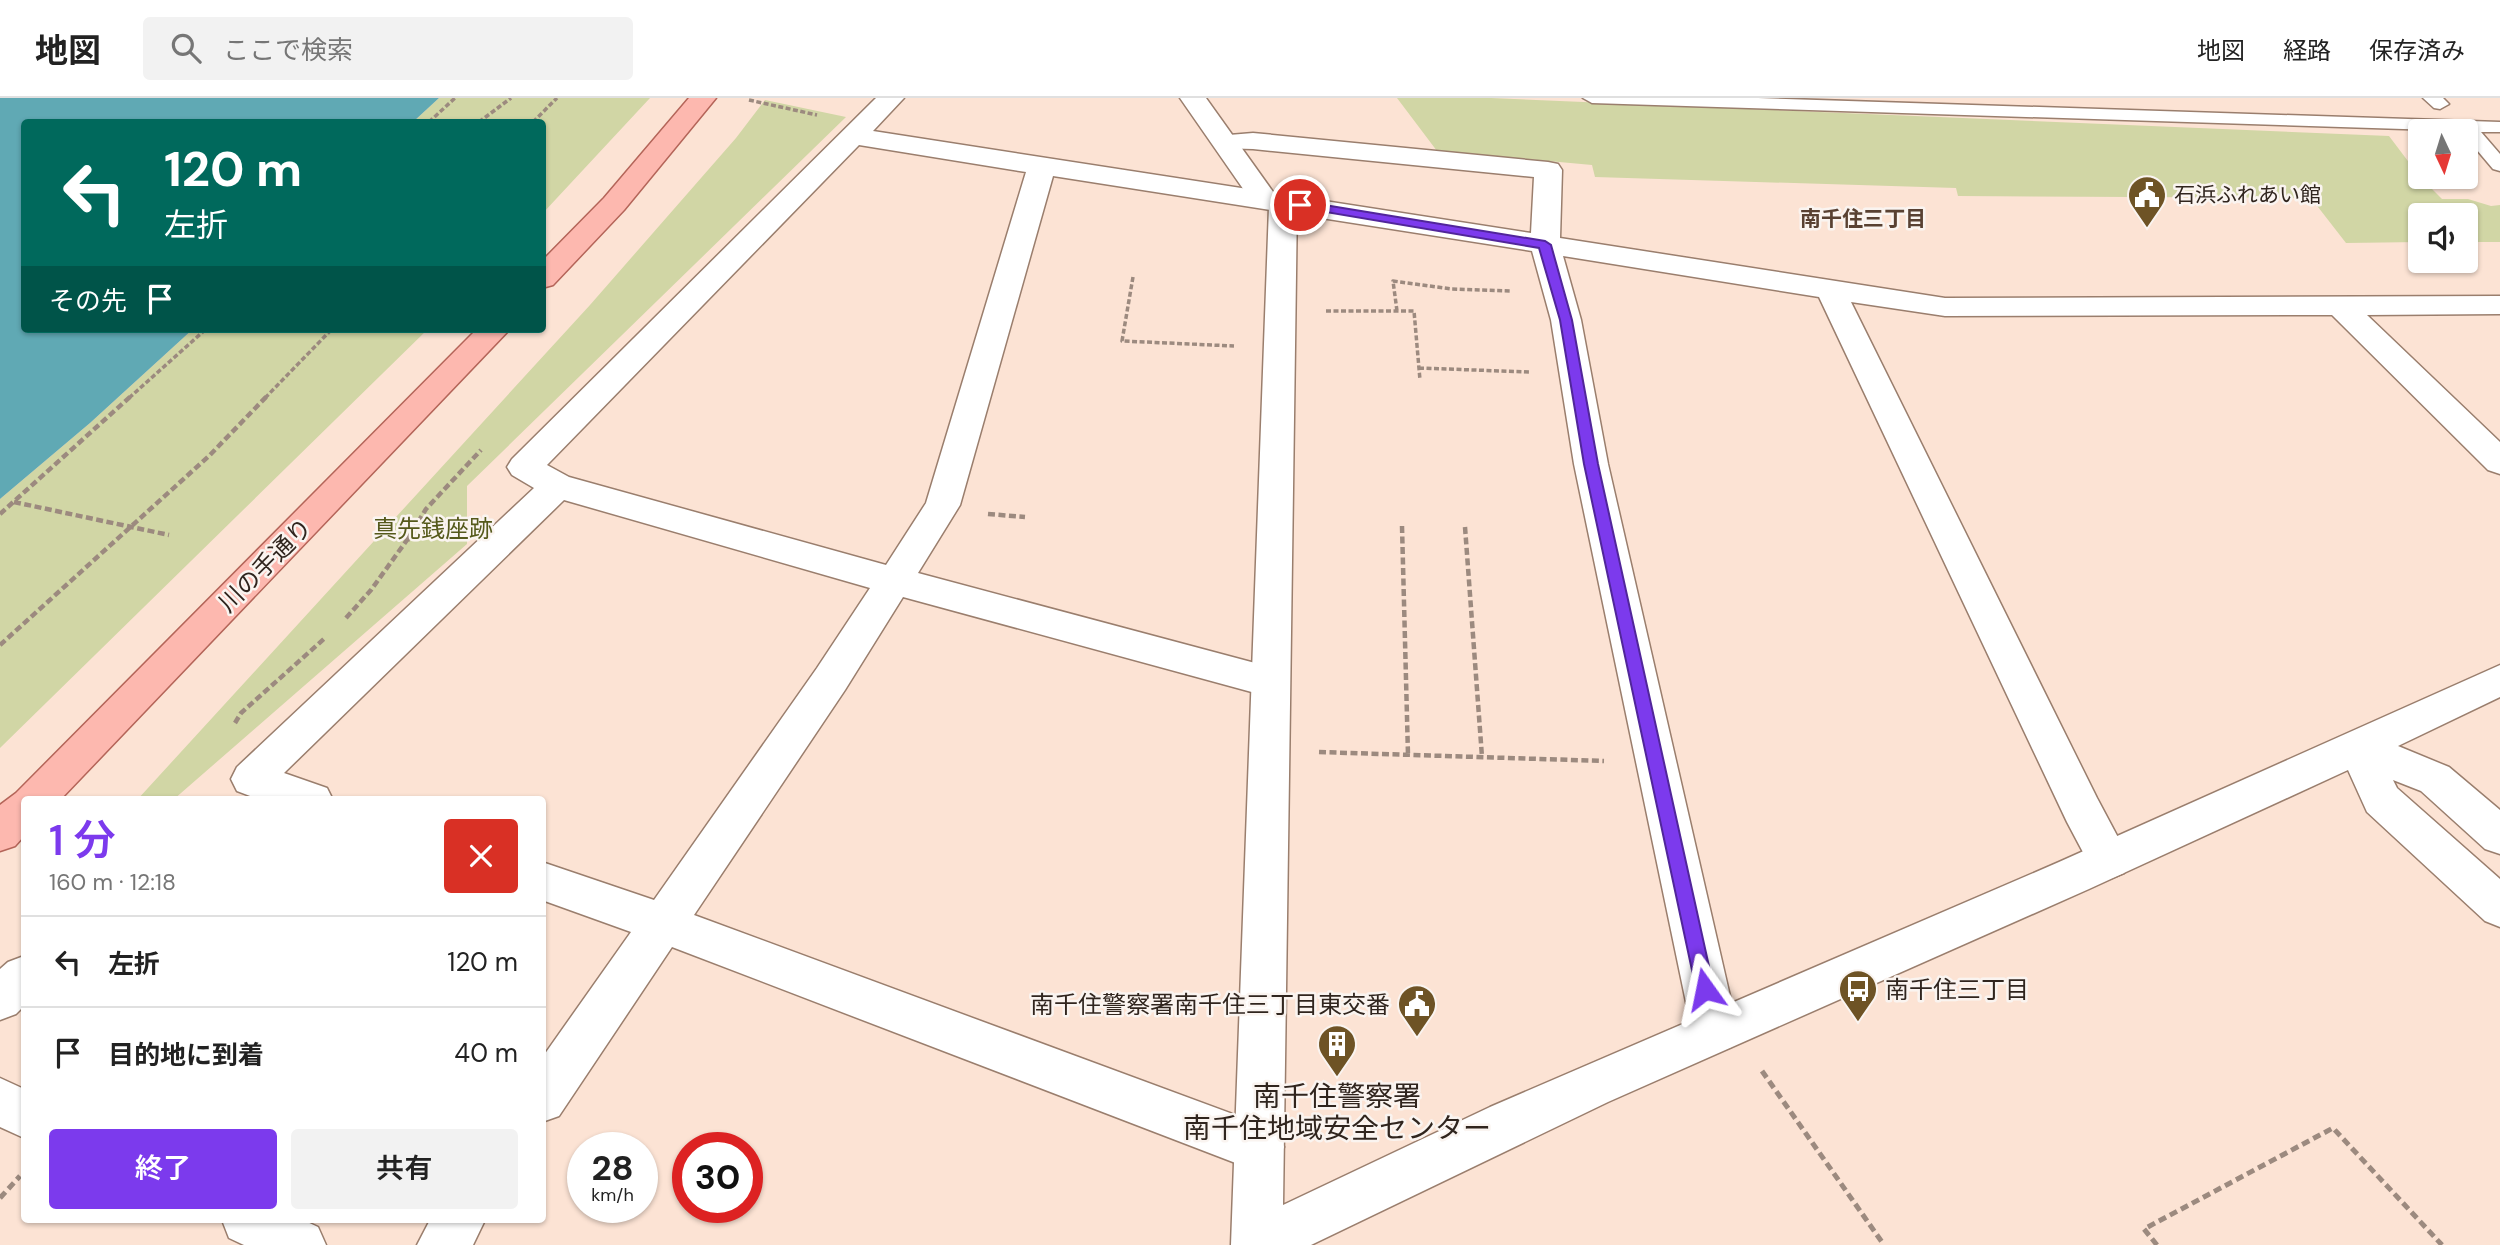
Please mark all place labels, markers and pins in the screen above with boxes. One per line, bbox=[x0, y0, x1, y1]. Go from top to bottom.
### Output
public building icon: 石浜ふれあい館 bbox=[2126, 174, 2168, 229]
pin bbox=[1270, 175, 1330, 235]
place label: 石浜ふれあい館 bbox=[2174, 181, 2321, 209]
bus stop icon: 南千住三丁目 bbox=[1837, 968, 1879, 1023]
place label: 南千住三丁目 bbox=[1885, 974, 2029, 1005]
public building icon: 南千住警察署南千住三丁目東交番 bbox=[1396, 983, 1438, 1038]
place label: 南千住警察署南千住三丁目東交番 bbox=[1030, 989, 1390, 1020]
building icon: 南千住警察署 南千住地域安全センター bbox=[1316, 1023, 1358, 1078]
place label: 南千住警察署 南千住地域安全センター bbox=[1183, 1078, 1491, 1147]

